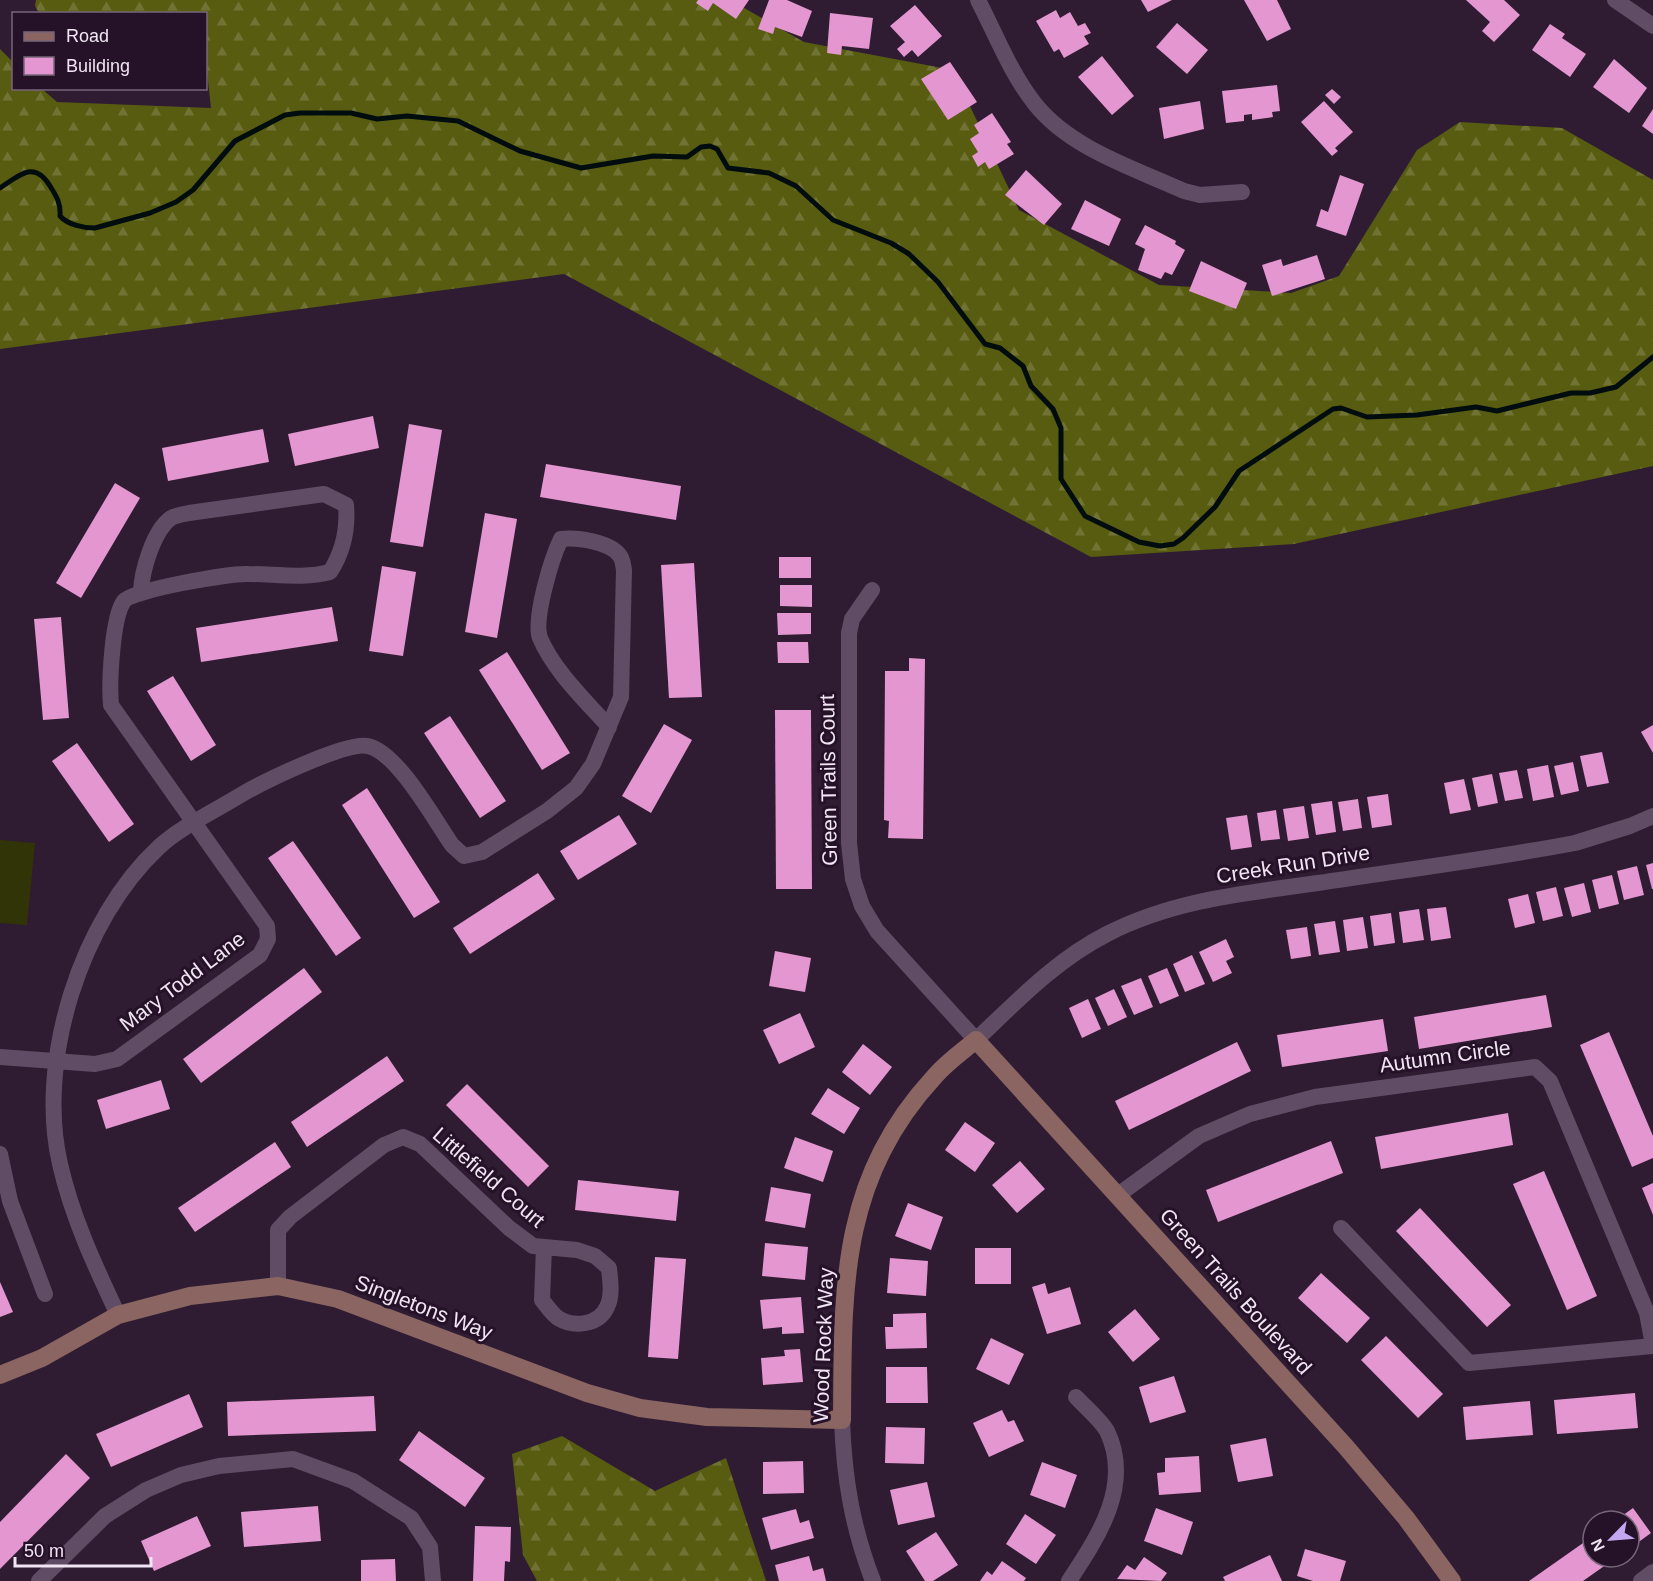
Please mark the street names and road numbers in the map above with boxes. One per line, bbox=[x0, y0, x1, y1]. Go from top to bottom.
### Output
street label: Green Trails Court bbox=[815, 694, 841, 866]
street label: Creek Run Drive bbox=[1215, 841, 1371, 887]
street label: Mary Todd Lane bbox=[115, 927, 249, 1035]
street label: Autumn Circle bbox=[1378, 1035, 1512, 1077]
street label: Littlefield Court bbox=[429, 1122, 550, 1232]
street label: Green Trails Boulevard bbox=[1156, 1203, 1316, 1379]
street label: Wood Rock Way bbox=[809, 1267, 837, 1423]
street label: Singletons Way bbox=[352, 1270, 496, 1344]

